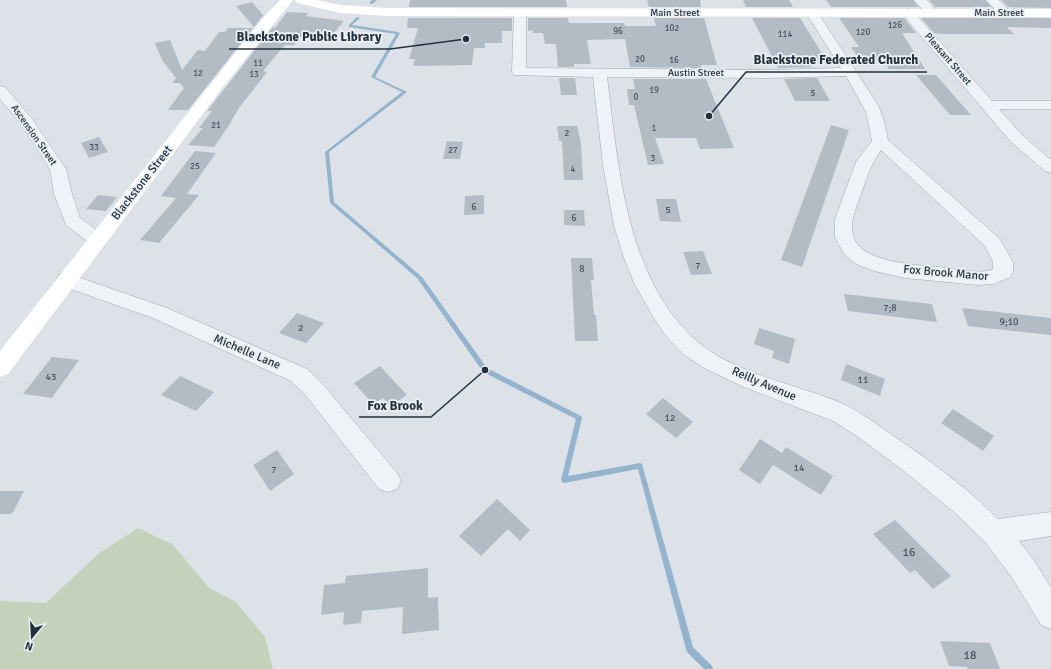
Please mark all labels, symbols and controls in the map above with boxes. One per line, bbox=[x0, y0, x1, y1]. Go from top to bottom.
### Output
street label: Main Street bbox=[650, 7, 700, 19]
street label: Main Street bbox=[974, 7, 1024, 19]
house number: 126 bbox=[888, 20, 902, 31]
house number: 102 bbox=[665, 23, 679, 34]
callout: Blackstone Public Library bbox=[229, 24, 390, 49]
house number: 96 bbox=[613, 26, 623, 37]
house number: 120 bbox=[856, 27, 870, 38]
text: Blackstone Public Library bbox=[236, 29, 382, 45]
house number: 114 bbox=[778, 29, 792, 40]
street label: Pleasant Street bbox=[922, 30, 974, 88]
callout: Blackstone Federated Church bbox=[746, 47, 927, 72]
text: Blackstone Federated Church bbox=[754, 52, 918, 68]
house number: 20 bbox=[635, 54, 645, 65]
house number: 16 bbox=[669, 55, 679, 66]
house number: 11 bbox=[253, 58, 263, 69]
street label: Austin Street bbox=[668, 67, 724, 79]
house number: 12 bbox=[193, 68, 203, 79]
house number: 13 bbox=[249, 69, 259, 80]
house number: 19 bbox=[649, 85, 659, 96]
house number: 5 bbox=[811, 88, 816, 99]
house number: 0 bbox=[634, 92, 639, 103]
street label: Ascension Street bbox=[9, 102, 60, 168]
house number: 21 bbox=[211, 120, 221, 131]
house number: 1 bbox=[652, 123, 657, 134]
house number: 2 bbox=[565, 128, 570, 139]
house number: 33 bbox=[89, 142, 99, 153]
street label: Blackstone Street bbox=[108, 143, 176, 223]
house number: 27 bbox=[448, 145, 458, 156]
house number: 3 bbox=[651, 153, 656, 164]
house number: 25 bbox=[190, 161, 200, 172]
house number: 4 bbox=[571, 164, 576, 175]
house number: 6 bbox=[471, 201, 477, 213]
house number: 5 bbox=[665, 204, 671, 216]
house number: 6 bbox=[571, 212, 577, 224]
house number: 7 bbox=[695, 260, 701, 272]
street label: Fox Brook Manor bbox=[903, 262, 990, 284]
house number: 8 bbox=[579, 263, 585, 275]
house number: 7;8 bbox=[883, 302, 897, 314]
house number: 9;10 bbox=[1000, 316, 1018, 328]
house number: 2 bbox=[298, 322, 304, 334]
street label: Michelle Lane bbox=[211, 331, 283, 373]
street label: Reilly Avenue bbox=[729, 364, 799, 404]
house number: 43 bbox=[46, 371, 56, 383]
house number: 11 bbox=[858, 374, 868, 386]
callout: Fox Brook bbox=[359, 392, 431, 417]
text: Fox Brook bbox=[367, 398, 423, 414]
house number: 12 bbox=[665, 412, 675, 424]
house number: 14 bbox=[794, 462, 805, 474]
house number: 7 bbox=[271, 464, 277, 476]
house number: 16 bbox=[903, 545, 915, 560]
north arrow bbox=[12, 617, 52, 657]
text: N bbox=[23, 639, 35, 653]
house number: 18 bbox=[964, 648, 976, 663]

